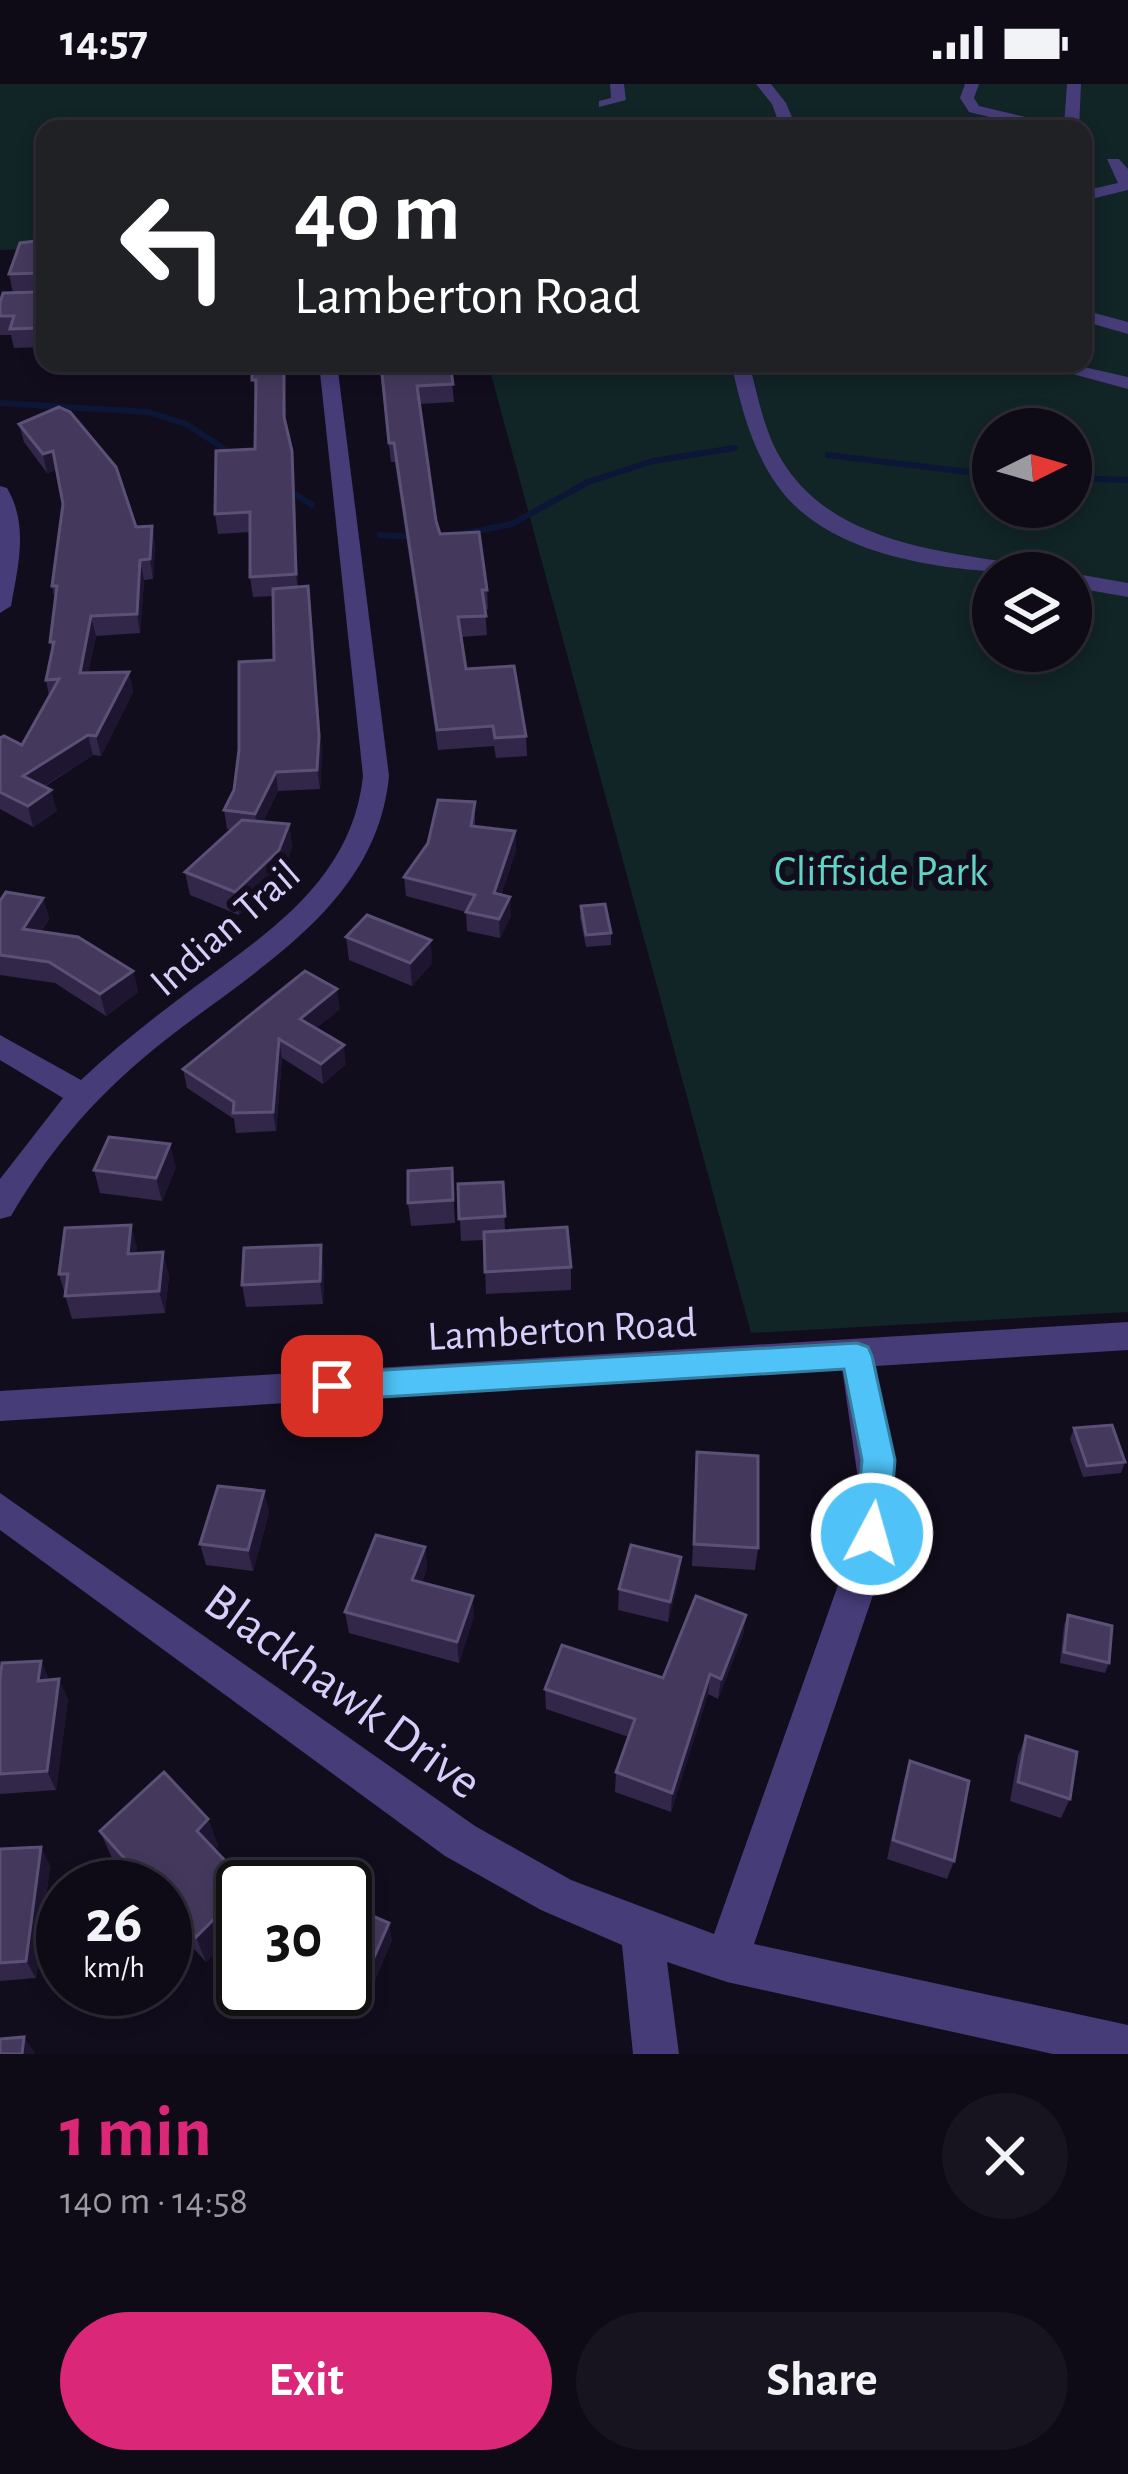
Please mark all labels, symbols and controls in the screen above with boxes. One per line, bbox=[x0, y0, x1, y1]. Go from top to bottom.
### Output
text: 14:57 bbox=[60, 19, 148, 64]
icon: left bbox=[96, 168, 252, 324]
text: 40 m bbox=[294, 172, 461, 256]
text: Lamberton Road bbox=[294, 270, 641, 324]
north arrow bbox=[972, 408, 1092, 528]
map controls bbox=[972, 408, 1092, 672]
button: layers bbox=[972, 552, 1092, 672]
park label: Cliffside Park bbox=[774, 851, 988, 893]
street label: Indian Trail bbox=[142, 853, 308, 1004]
street label: Lamberton Road bbox=[426, 1302, 698, 1358]
pin bbox=[281, 1335, 383, 1437]
icon: arrive bbox=[299, 1353, 365, 1419]
position arrow bbox=[809, 1471, 935, 1597]
street label: Blackhawk Drive bbox=[195, 1575, 490, 1809]
speed limit sign: 30 bbox=[216, 1860, 372, 2016]
text: 26 bbox=[85, 1893, 143, 1953]
text: km/h bbox=[83, 1953, 145, 1983]
button: close bbox=[942, 2093, 1068, 2219]
text: 1 min bbox=[60, 2097, 212, 2169]
text: 140 m · 14:58 bbox=[60, 2182, 248, 2221]
button: Exit bbox=[60, 2312, 552, 2450]
button: Share bbox=[576, 2312, 1068, 2450]

